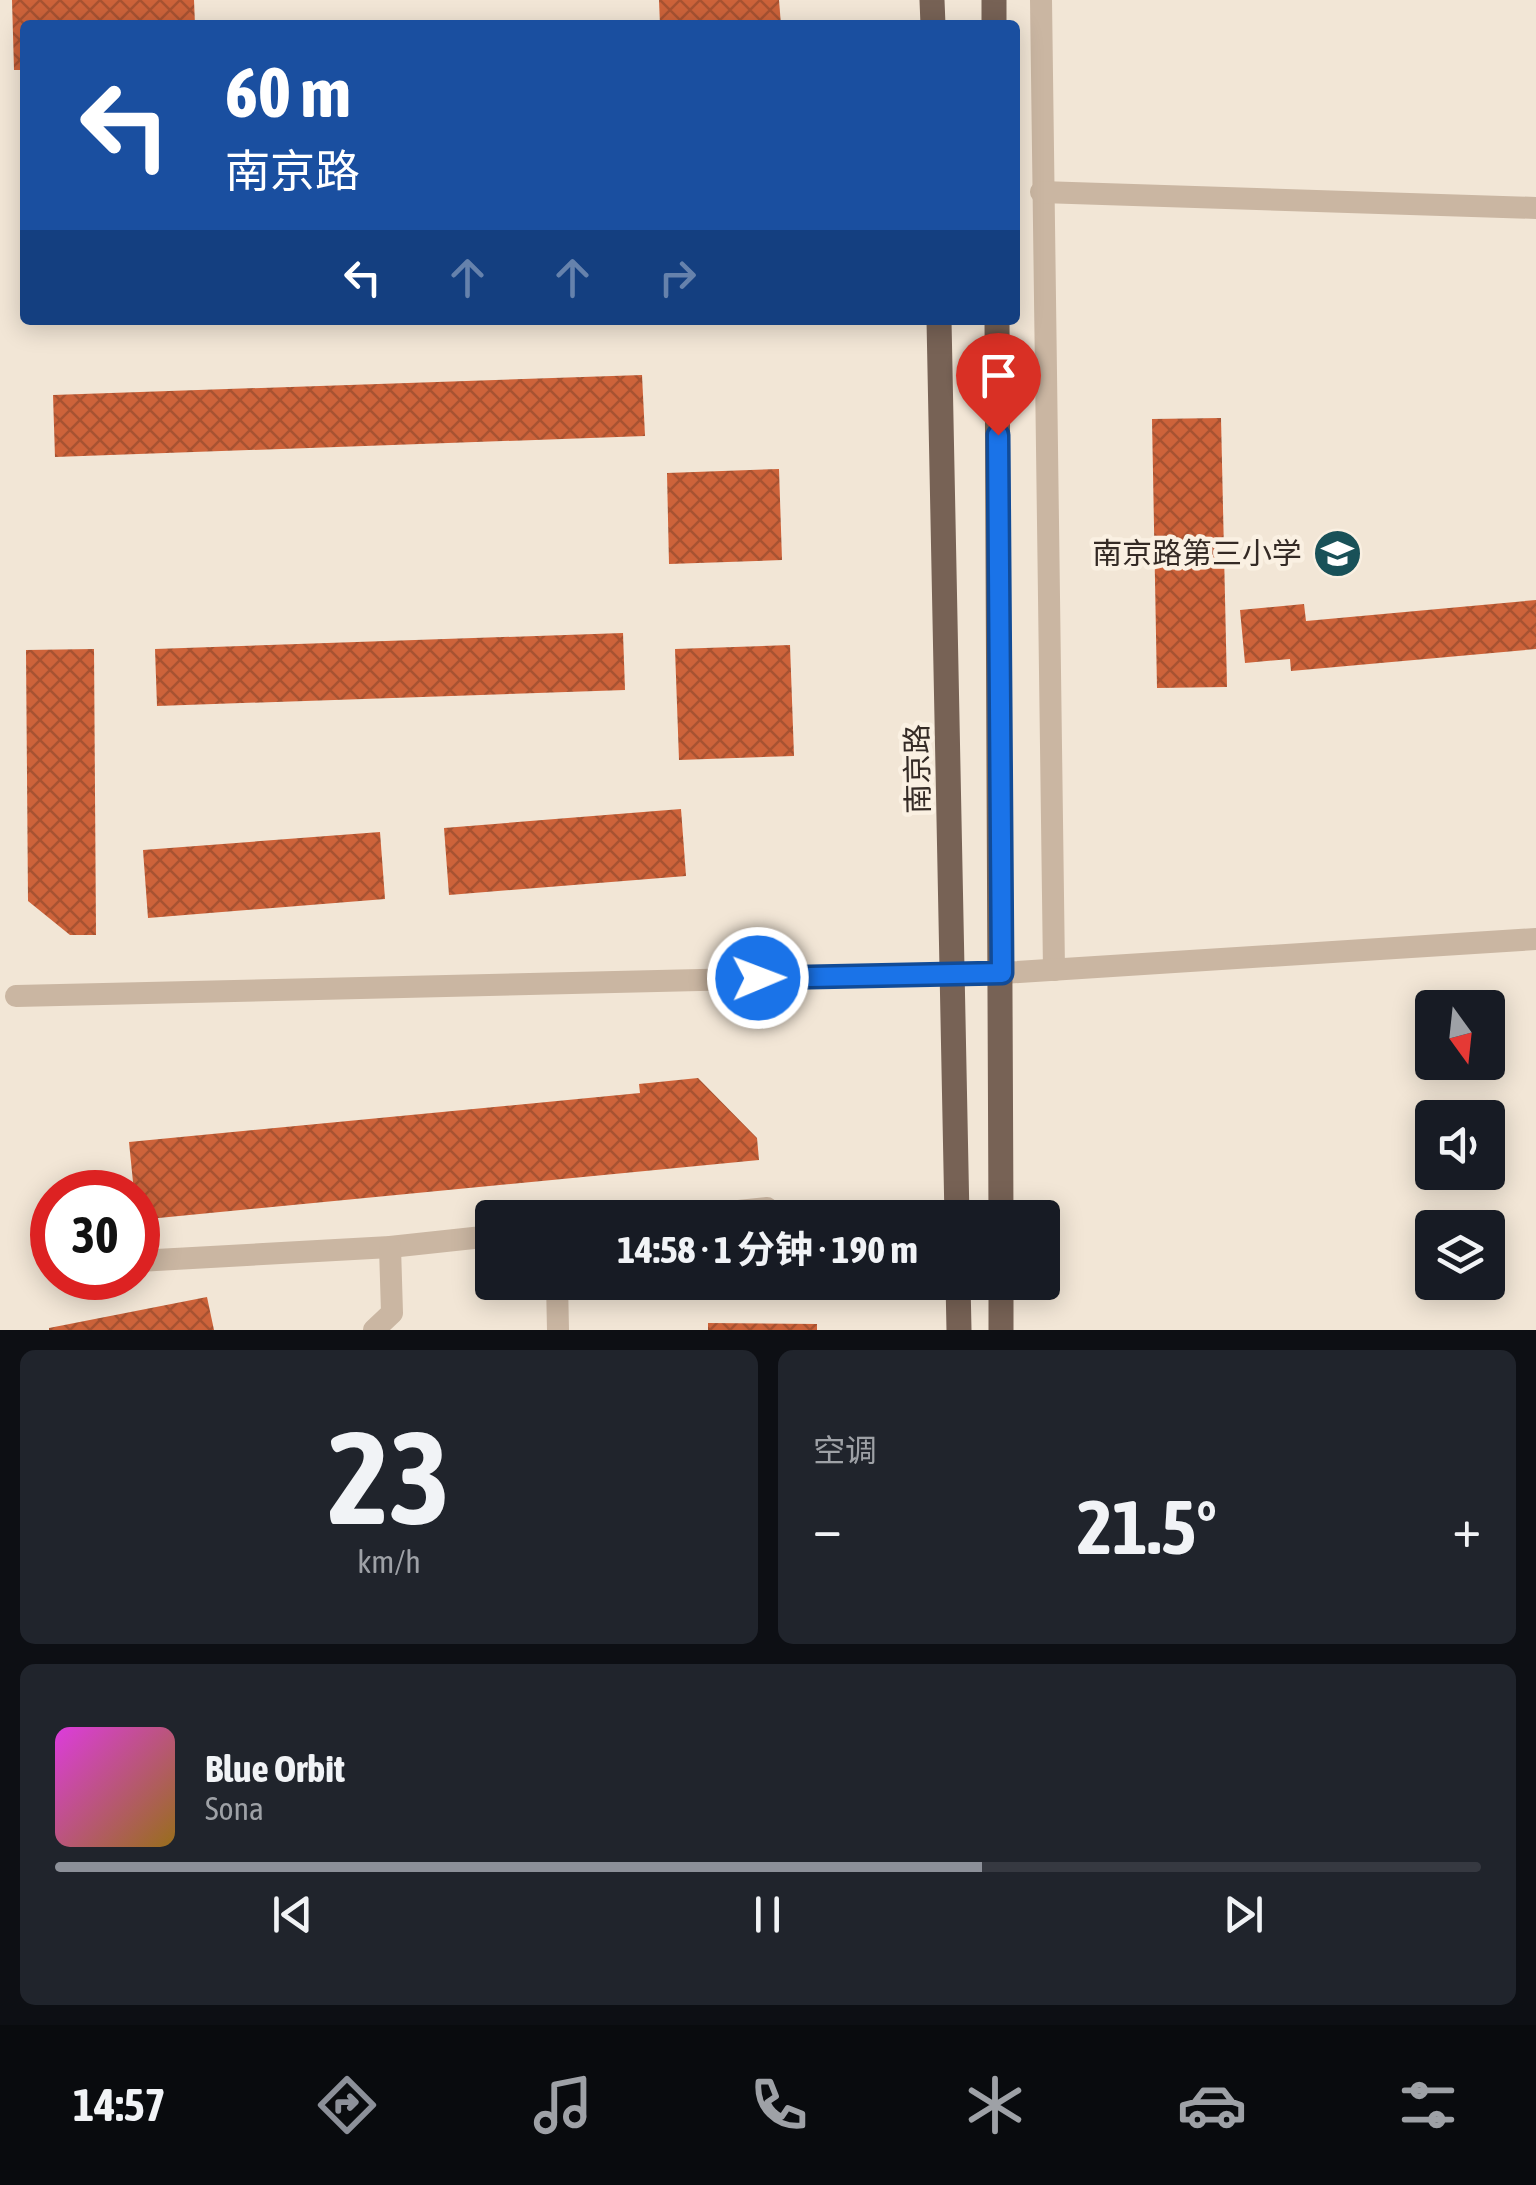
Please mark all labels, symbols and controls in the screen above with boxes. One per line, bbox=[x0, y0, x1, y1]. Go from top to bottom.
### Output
text: 60 m bbox=[225, 52, 351, 132]
icon: left bbox=[60, 60, 190, 190]
text: 南京路 bbox=[225, 145, 360, 197]
icon: left bbox=[335, 250, 390, 305]
icon: ahead bbox=[440, 250, 495, 305]
icon: ahead bbox=[545, 250, 600, 305]
icon: right bbox=[650, 250, 705, 305]
pin bbox=[956, 333, 1041, 436]
icon: arrive bbox=[971, 348, 1026, 403]
school or university icon: 南京路第三小学 bbox=[1311, 527, 1363, 579]
place label: 南京路第三小学 bbox=[1092, 536, 1302, 570]
street label: 南京路 bbox=[899, 724, 935, 814]
position arrow bbox=[706, 926, 810, 1030]
north arrow bbox=[1415, 990, 1505, 1080]
map controls bbox=[1415, 990, 1505, 1300]
button: sound bbox=[1415, 1100, 1505, 1190]
speed limit sign: 30 bbox=[30, 1170, 160, 1300]
button: layers bbox=[1415, 1210, 1505, 1300]
text: 14:58 · 1 分钟 · 190 m bbox=[617, 1228, 918, 1271]
text: 23 bbox=[328, 1403, 450, 1552]
text: 空调 bbox=[813, 1432, 877, 1469]
text: 21.5° bbox=[1077, 1484, 1217, 1570]
text: − bbox=[813, 1496, 842, 1559]
text: + bbox=[1452, 1496, 1481, 1559]
text: km/h bbox=[357, 1543, 421, 1580]
text: Blue Orbit bbox=[205, 1747, 345, 1790]
text: Sona bbox=[205, 1790, 264, 1827]
icon: previous bbox=[265, 1887, 320, 1942]
icon: pause bbox=[740, 1887, 795, 1942]
icon: next bbox=[1216, 1887, 1271, 1942]
icon: directions bbox=[312, 2070, 382, 2140]
icon: music bbox=[528, 2070, 598, 2140]
icon: phone bbox=[744, 2070, 814, 2140]
icon: climate bbox=[960, 2070, 1030, 2140]
icon: car bbox=[1177, 2070, 1247, 2140]
icon: filters bbox=[1393, 2070, 1463, 2140]
text: 14:57 bbox=[73, 2079, 166, 2131]

